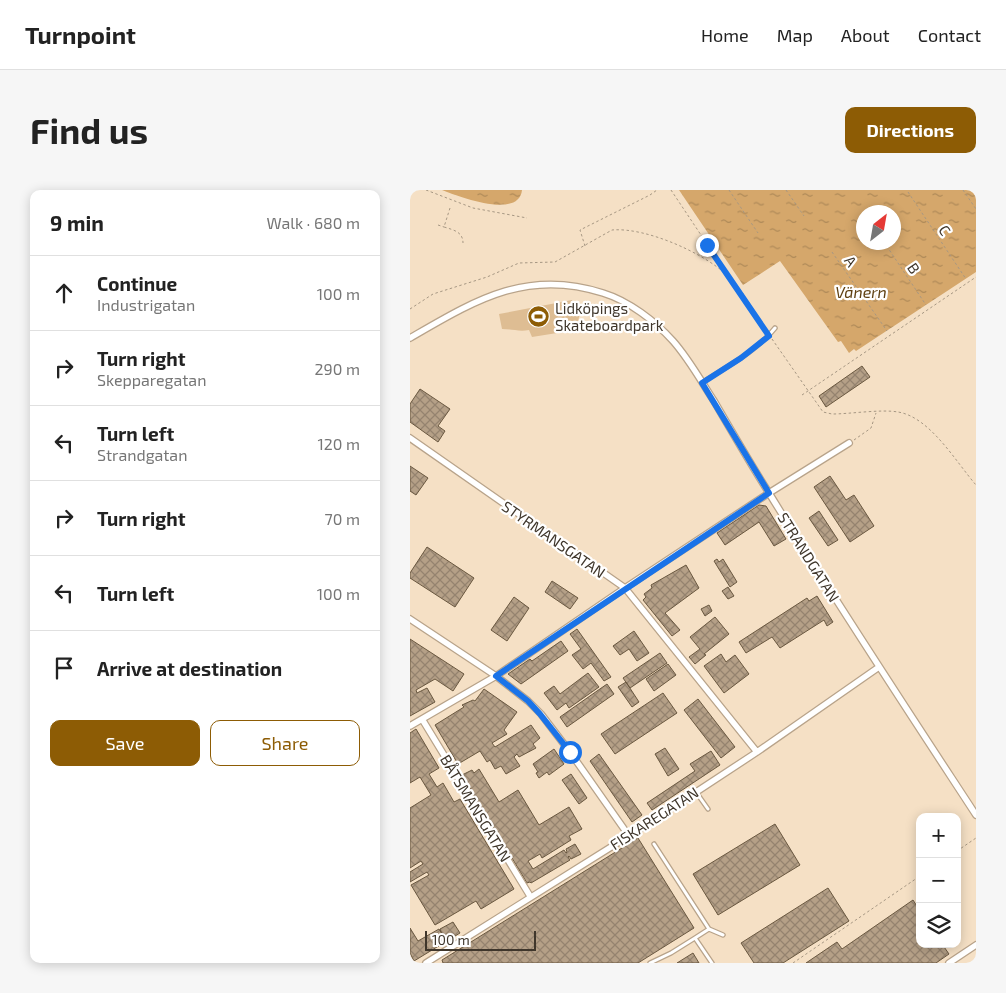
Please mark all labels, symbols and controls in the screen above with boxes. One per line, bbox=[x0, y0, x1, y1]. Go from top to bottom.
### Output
text: Turnpoint bbox=[25, 20, 136, 49]
text: Home bbox=[701, 24, 749, 46]
text: Map bbox=[777, 24, 813, 46]
text: About bbox=[841, 24, 890, 46]
text: Contact bbox=[918, 24, 981, 46]
button: Directions bbox=[845, 107, 976, 153]
text: Find us bbox=[30, 109, 148, 151]
north arrow bbox=[856, 205, 901, 250]
text: 9 min bbox=[50, 210, 104, 235]
text: Walk · 680 m bbox=[266, 213, 360, 232]
street label: C bbox=[935, 221, 955, 239]
route end bbox=[696, 234, 719, 257]
street label: A bbox=[841, 252, 861, 271]
street label: B bbox=[904, 259, 924, 277]
text: Continue bbox=[97, 272, 177, 295]
icon: ahead bbox=[50, 279, 78, 307]
water label: Vänern bbox=[835, 282, 887, 301]
text: 100 m bbox=[317, 284, 360, 303]
text: Industrigatan bbox=[97, 295, 195, 314]
place label: Lidköpings Skateboardpark bbox=[555, 299, 664, 334]
sports icon: Lidköpings Skateboardpark bbox=[527, 305, 551, 329]
text: Turn right bbox=[97, 347, 185, 370]
icon: right bbox=[50, 354, 78, 382]
text: 290 m bbox=[315, 359, 360, 378]
text: Skepparegatan bbox=[97, 370, 206, 389]
text: Turn left bbox=[97, 422, 174, 445]
icon: left bbox=[50, 429, 78, 457]
text: 120 m bbox=[317, 434, 360, 453]
text: Strandgatan bbox=[97, 445, 187, 464]
street label: STYRMANSGATAN bbox=[499, 497, 609, 581]
icon: right bbox=[50, 504, 78, 532]
text: Turn right bbox=[97, 507, 185, 530]
text: 70 m bbox=[325, 509, 360, 528]
street label: STRANDGATAN bbox=[774, 509, 844, 605]
icon: left bbox=[50, 579, 78, 607]
text: Turn left bbox=[97, 582, 174, 605]
text: 100 m bbox=[317, 584, 360, 603]
icon: arrive bbox=[50, 654, 78, 682]
text: Arrive at destination bbox=[97, 657, 282, 680]
button: Save bbox=[50, 720, 200, 766]
button: Share bbox=[210, 720, 360, 766]
route start bbox=[559, 741, 582, 764]
street label: BÅTSMANSGATAN bbox=[437, 751, 515, 865]
street label: FISKAREGATAN bbox=[606, 783, 702, 853]
map controls bbox=[916, 813, 961, 948]
button: + bbox=[916, 813, 961, 858]
button: − bbox=[916, 858, 961, 903]
button: layers bbox=[916, 903, 961, 948]
scale bar bbox=[425, 928, 536, 951]
text: 100 m bbox=[432, 931, 470, 948]

